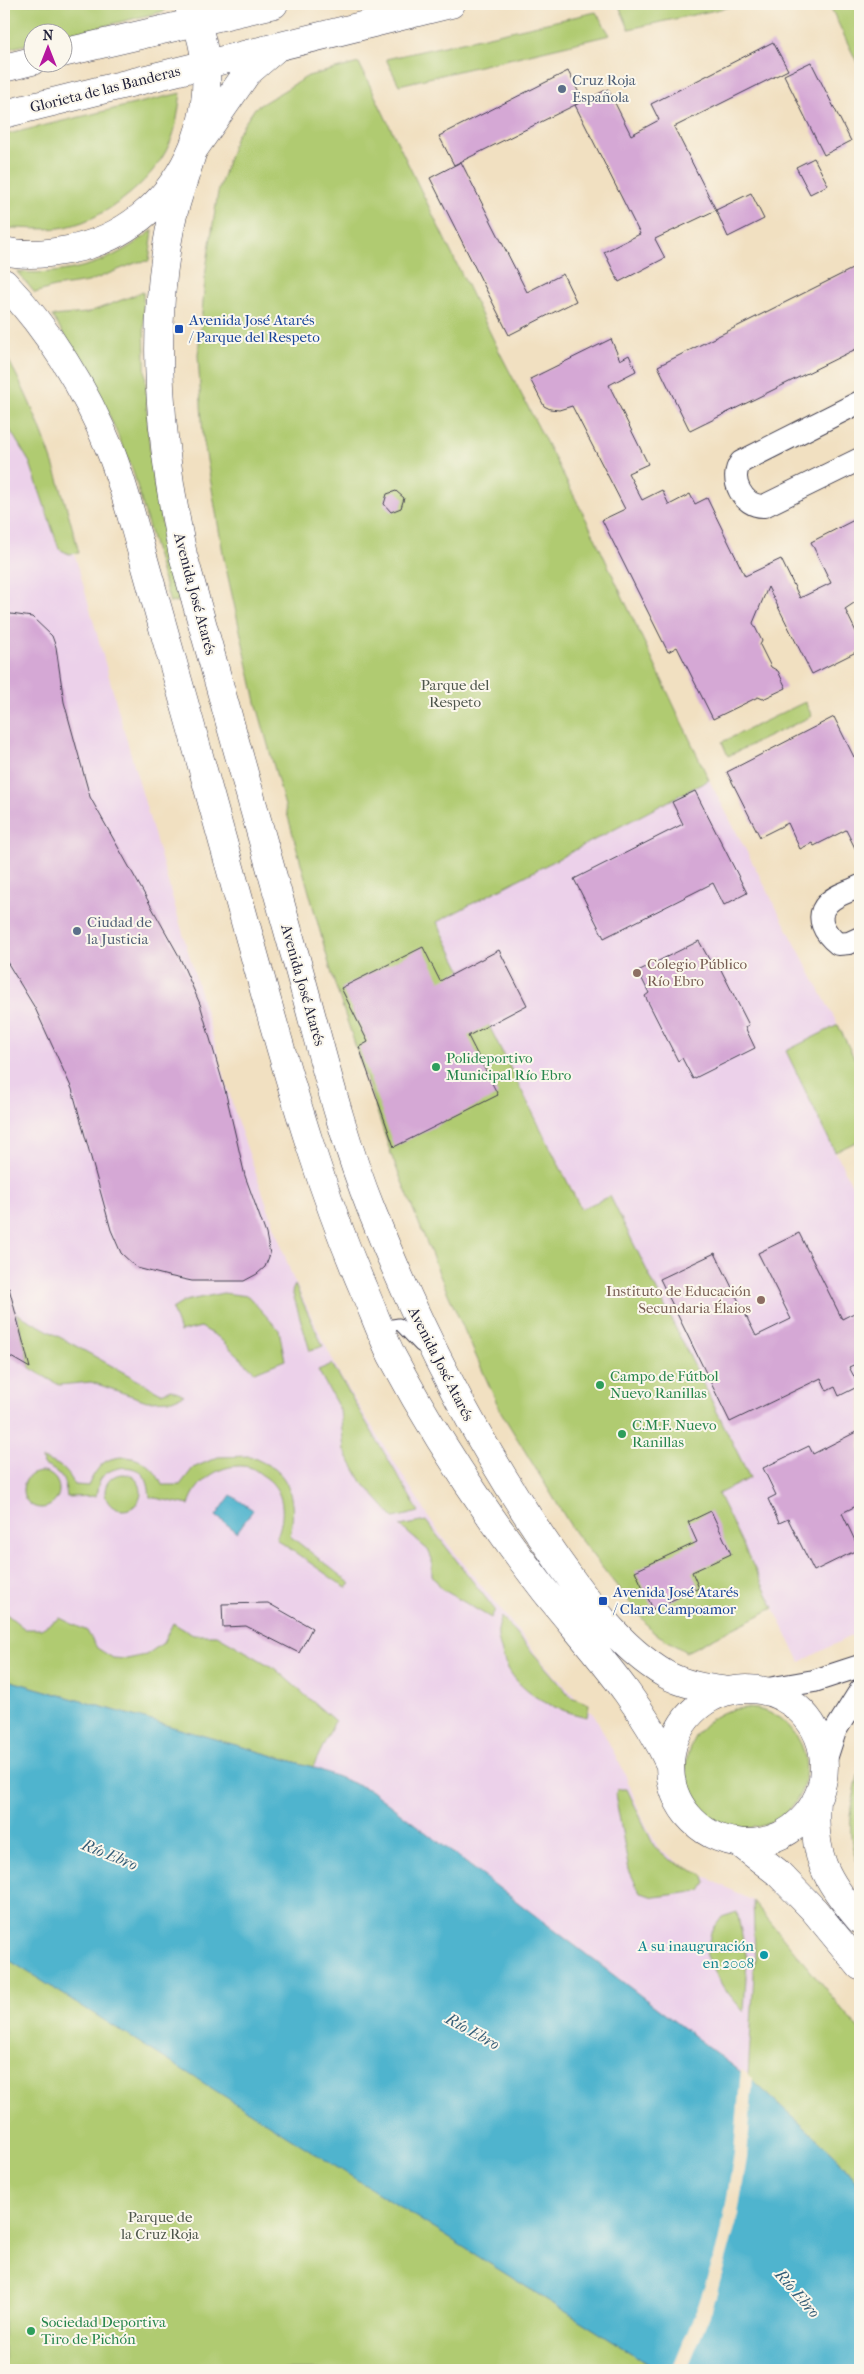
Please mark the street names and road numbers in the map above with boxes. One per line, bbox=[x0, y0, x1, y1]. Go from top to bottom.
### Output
street label: Glorieta de las Banderas bbox=[28, 62, 182, 116]
street label: Avenida José Atarés bbox=[170, 530, 220, 657]
street label: Avenida José Atarés bbox=[277, 921, 329, 1048]
street label: Avenida José Atarés bbox=[404, 1303, 478, 1424]

